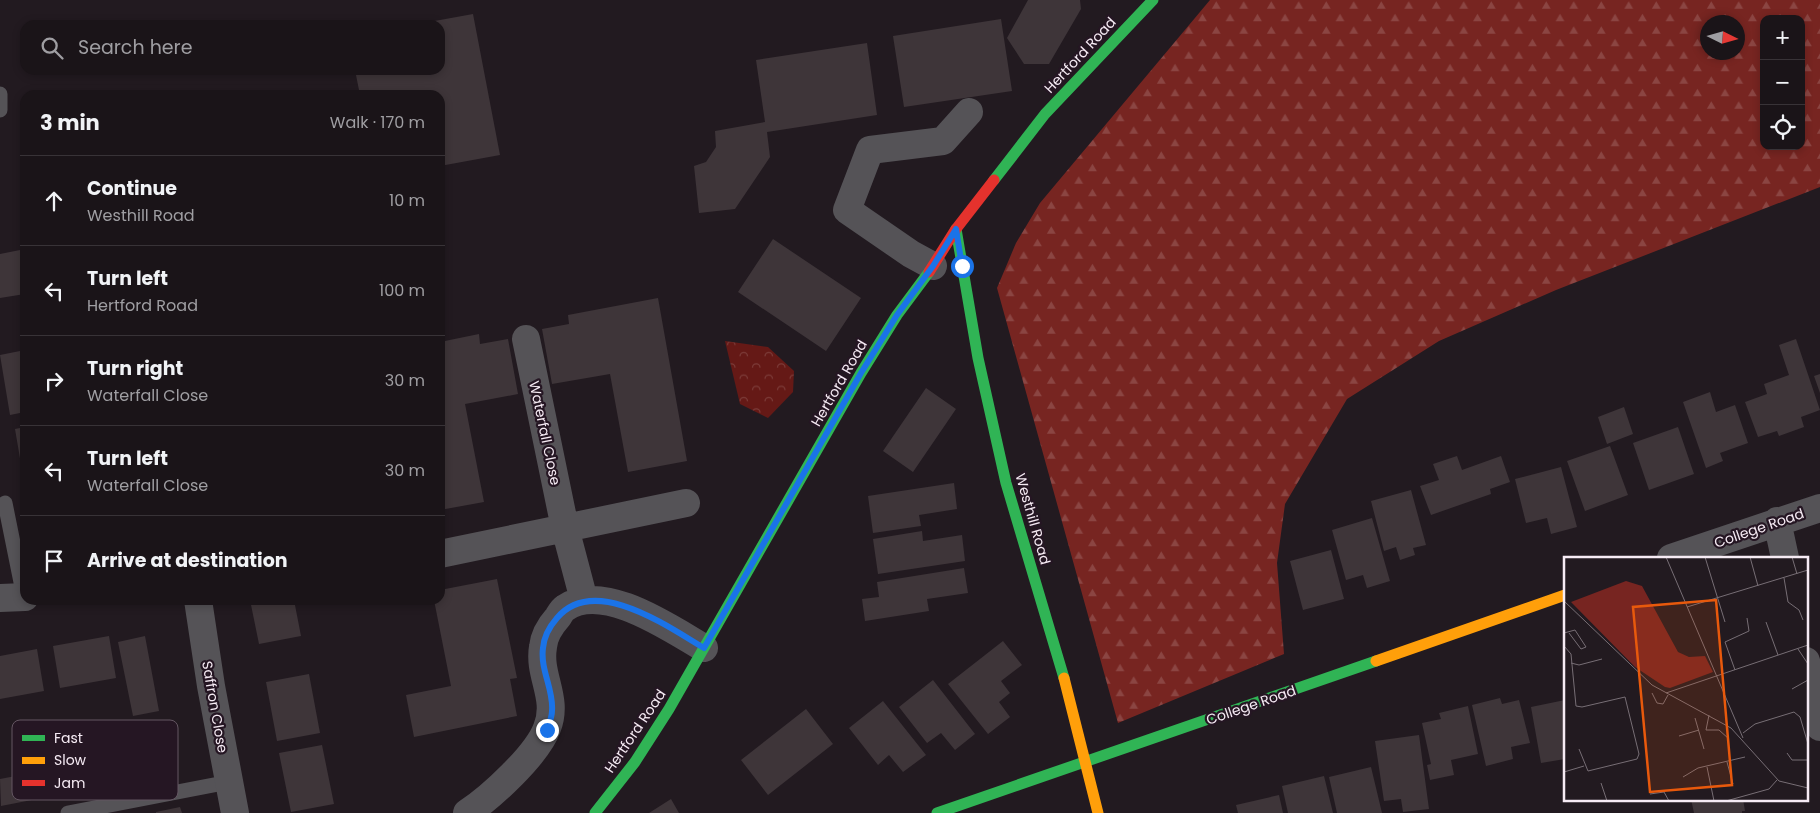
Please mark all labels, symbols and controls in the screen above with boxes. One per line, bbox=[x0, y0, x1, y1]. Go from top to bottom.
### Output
street label: Hertford Road bbox=[1040, 13, 1120, 97]
north arrow bbox=[1700, 15, 1745, 60]
map controls bbox=[1760, 15, 1805, 150]
button: + bbox=[1760, 15, 1805, 60]
search box bbox=[20, 20, 445, 75]
icon: search bbox=[38, 34, 66, 62]
text: Search here bbox=[78, 34, 192, 61]
button: − bbox=[1760, 60, 1805, 105]
button: locate bbox=[1760, 105, 1805, 150]
text: 3 min bbox=[40, 108, 100, 137]
text: Walk · 170 m bbox=[330, 111, 425, 134]
text: Continue bbox=[87, 175, 177, 202]
icon: ahead bbox=[40, 187, 68, 215]
text: 10 m bbox=[389, 189, 425, 212]
text: Westhill Road bbox=[87, 204, 195, 227]
route start bbox=[951, 255, 974, 278]
text: Turn left bbox=[87, 265, 168, 292]
icon: left bbox=[40, 277, 68, 305]
text: 100 m bbox=[379, 279, 425, 302]
text: Hertford Road bbox=[87, 294, 198, 317]
street label: Hertford Road bbox=[806, 336, 872, 430]
text: Turn right bbox=[87, 355, 183, 382]
icon: right bbox=[40, 367, 68, 395]
text: 30 m bbox=[385, 369, 425, 392]
street label: Waterfall Close bbox=[524, 379, 566, 487]
text: Waterfall Close bbox=[87, 384, 208, 407]
text: Turn left bbox=[87, 445, 168, 472]
icon: left bbox=[40, 457, 68, 485]
text: 30 m bbox=[385, 459, 425, 482]
street label: Westhill Road bbox=[1010, 471, 1056, 567]
text: Waterfall Close bbox=[87, 474, 208, 497]
street label: College Road bbox=[1711, 503, 1807, 553]
icon: arrive bbox=[40, 547, 68, 575]
text: Arrive at destination bbox=[87, 547, 288, 574]
inset map bbox=[1564, 557, 1808, 800]
street label: Saffron Close bbox=[197, 659, 233, 755]
street label: College Road bbox=[1203, 680, 1299, 730]
street label: Hertford Road bbox=[600, 685, 670, 777]
route end bbox=[536, 719, 559, 742]
legend bbox=[12, 720, 178, 800]
text: Fast bbox=[54, 728, 83, 748]
text: Slow bbox=[54, 750, 87, 770]
text: Jam bbox=[54, 773, 85, 793]

